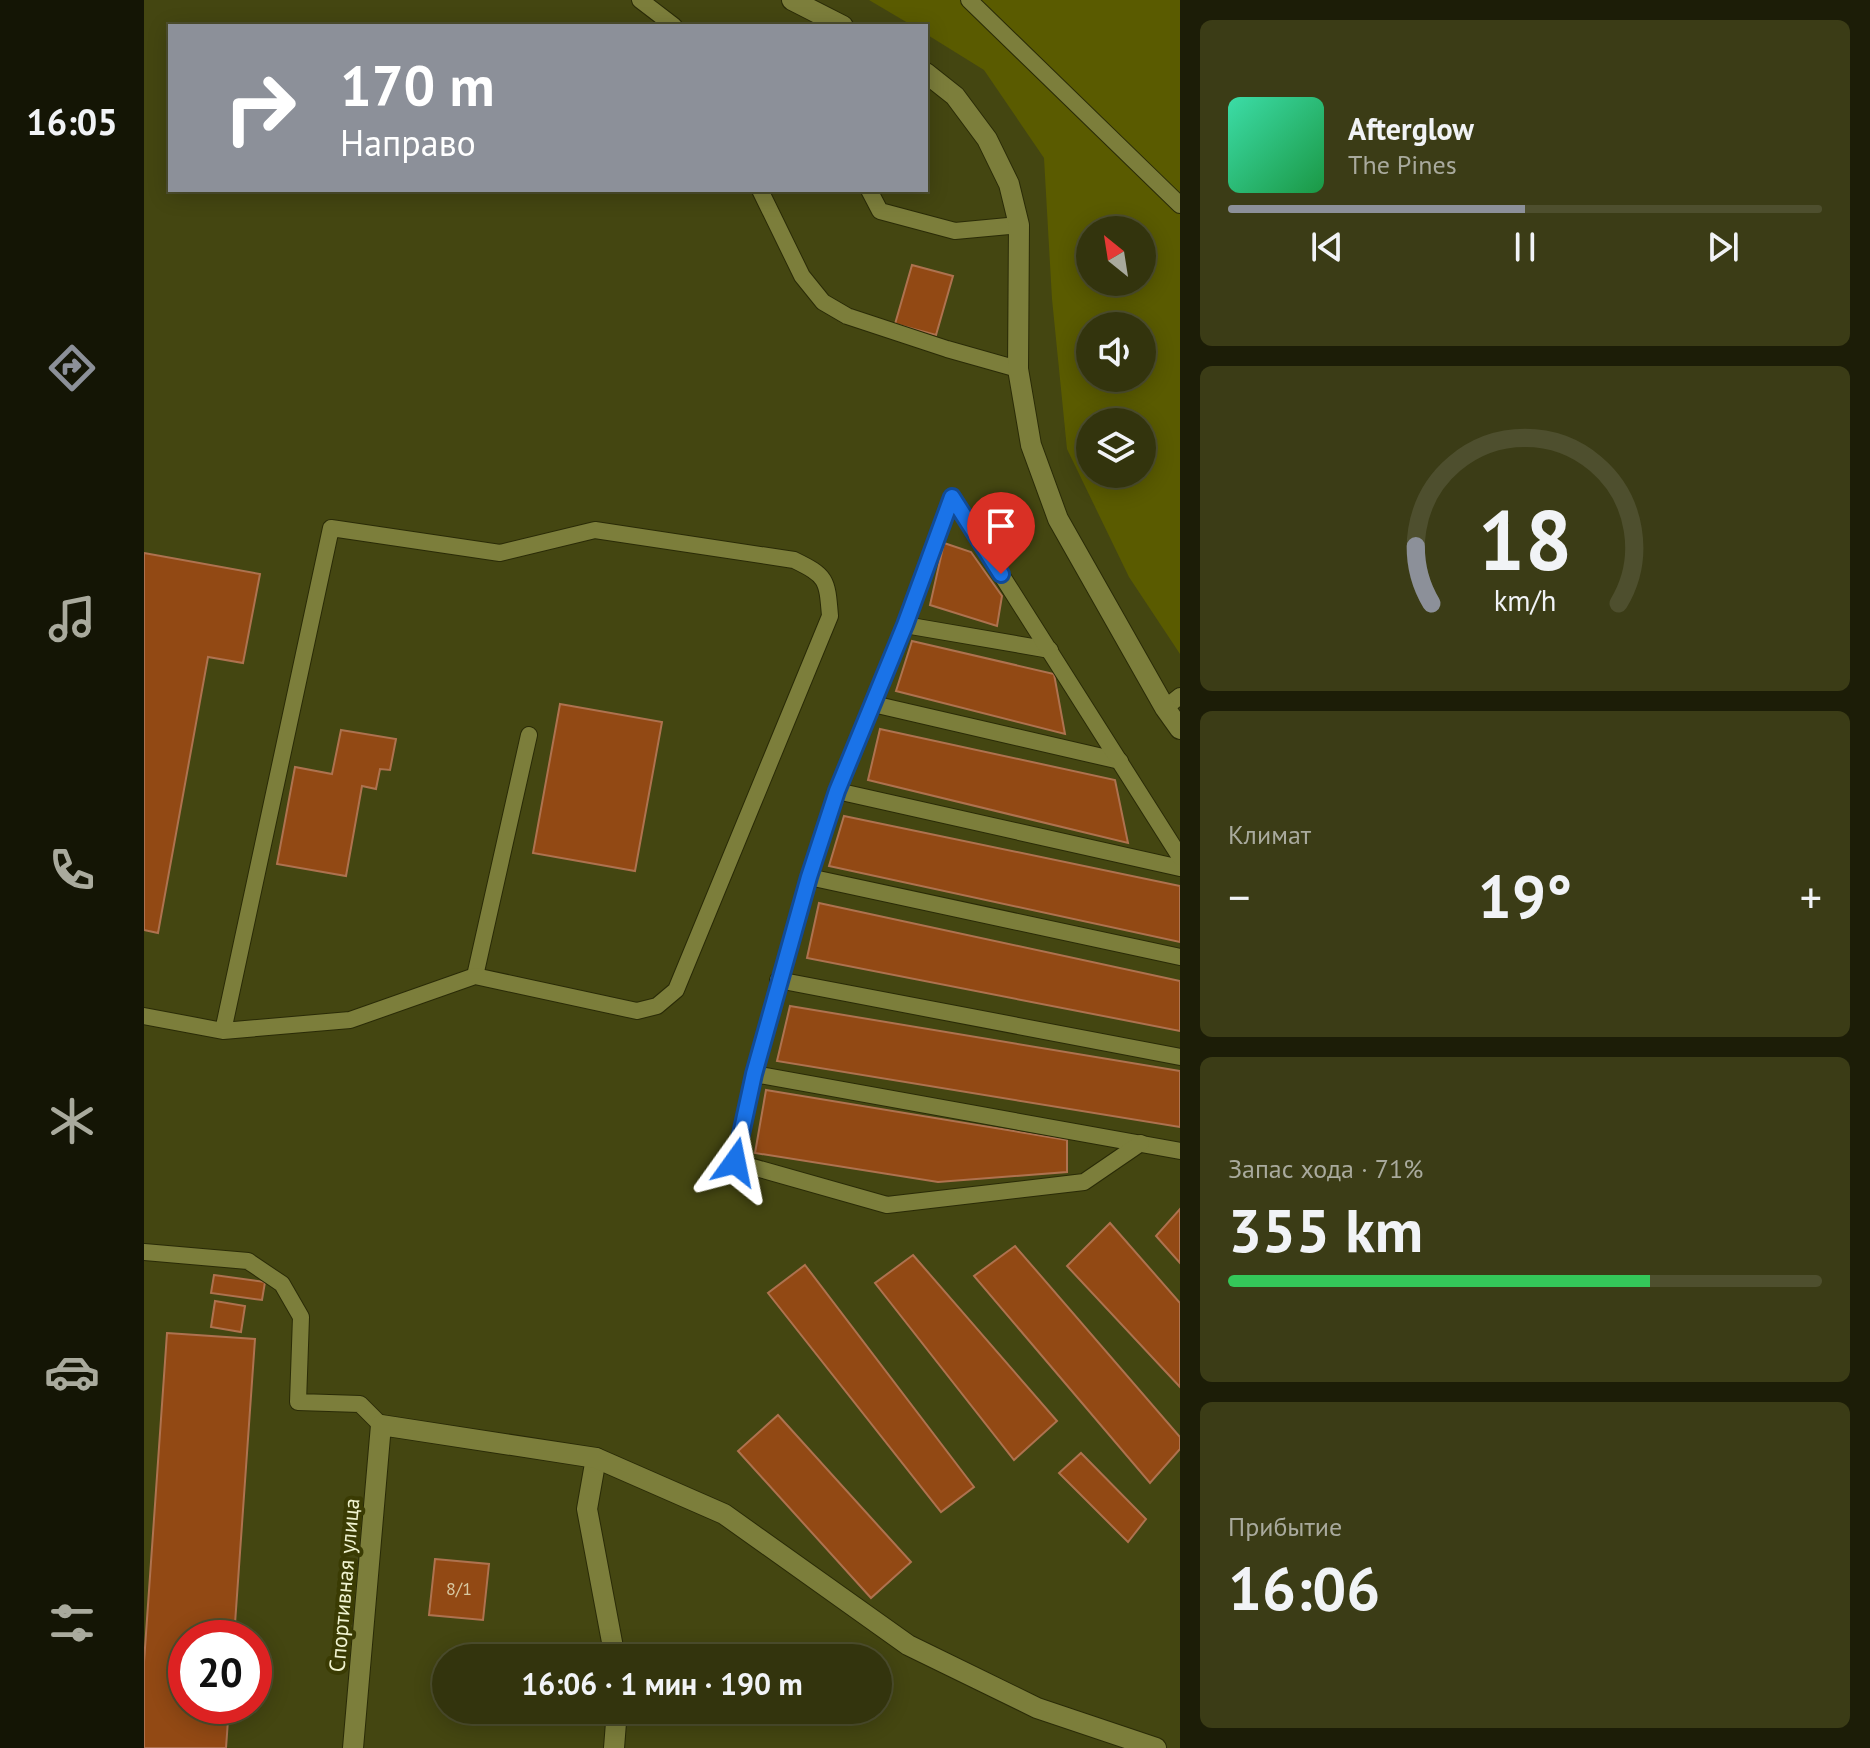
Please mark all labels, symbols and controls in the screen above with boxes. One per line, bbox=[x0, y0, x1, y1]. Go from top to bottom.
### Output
text: 170 m bbox=[340, 49, 495, 121]
icon: right bbox=[208, 56, 312, 160]
text: 16:05 bbox=[26, 98, 118, 145]
text: Afterglow bbox=[1348, 109, 1474, 148]
text: Направо bbox=[340, 119, 476, 166]
text: The Pines bbox=[1348, 148, 1457, 181]
north arrow bbox=[1076, 216, 1156, 296]
map controls bbox=[1076, 216, 1156, 488]
icon: previous bbox=[1305, 225, 1349, 269]
icon: pause bbox=[1503, 225, 1547, 269]
icon: next bbox=[1701, 225, 1745, 269]
button: sound bbox=[1076, 312, 1156, 392]
icon: directions bbox=[44, 340, 100, 396]
button: layers bbox=[1076, 408, 1156, 488]
text: 18 bbox=[1478, 485, 1572, 593]
pin bbox=[967, 492, 1035, 574]
icon: arrive bbox=[979, 504, 1023, 548]
text: km/h bbox=[1494, 583, 1556, 620]
icon: music bbox=[44, 591, 100, 647]
text: Климат bbox=[1228, 818, 1311, 851]
icon: phone bbox=[44, 842, 100, 898]
text: 19° bbox=[1478, 857, 1572, 935]
text: − bbox=[1228, 868, 1250, 925]
text: + bbox=[1800, 868, 1822, 925]
icon: climate bbox=[44, 1093, 100, 1149]
position arrow bbox=[693, 1120, 777, 1204]
text: Запас хода · 71% bbox=[1228, 1152, 1423, 1185]
text: 355 km bbox=[1228, 1191, 1423, 1269]
icon: car bbox=[44, 1344, 100, 1400]
street label: Спортивная улица bbox=[322, 1497, 366, 1673]
text: Прибытие bbox=[1228, 1510, 1342, 1543]
text: 16:06 bbox=[1228, 1549, 1380, 1627]
house number: 8/1 bbox=[446, 1577, 472, 1600]
icon: filters bbox=[44, 1595, 100, 1651]
speed limit sign: 20 bbox=[168, 1620, 272, 1724]
text: 16:06 · 1 мин · 190 m bbox=[521, 1664, 803, 1703]

